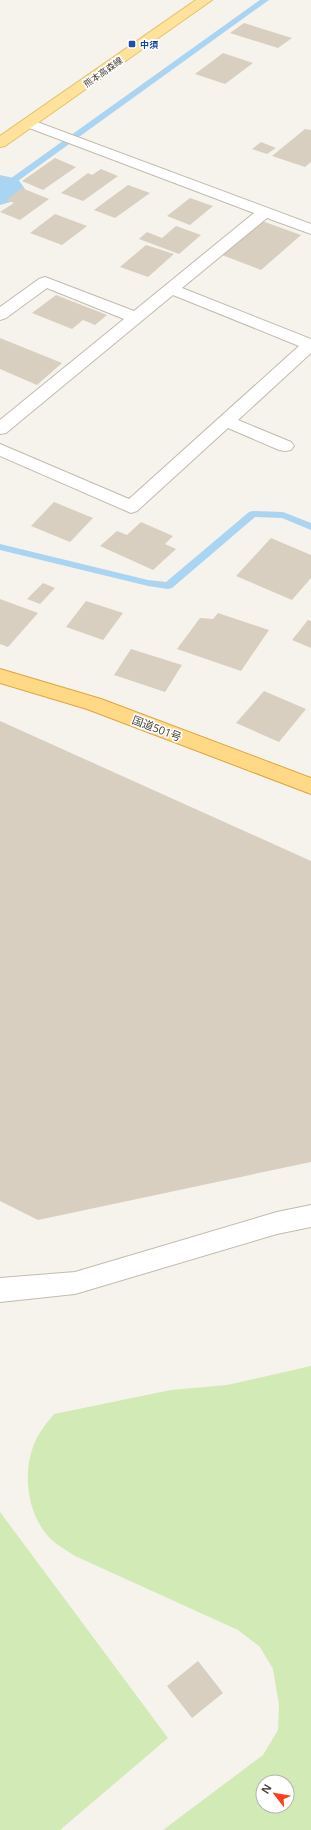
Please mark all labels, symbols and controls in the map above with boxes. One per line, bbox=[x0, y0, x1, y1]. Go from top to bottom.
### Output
place label: 中須 bbox=[140, 38, 159, 51]
marker: 中須 bbox=[127, 39, 137, 49]
street label: 熊本高森線 bbox=[81, 53, 126, 90]
street label: 国道501号 bbox=[130, 712, 184, 744]
north arrow bbox=[255, 1774, 295, 1814]
text: N bbox=[257, 1781, 275, 1796]

